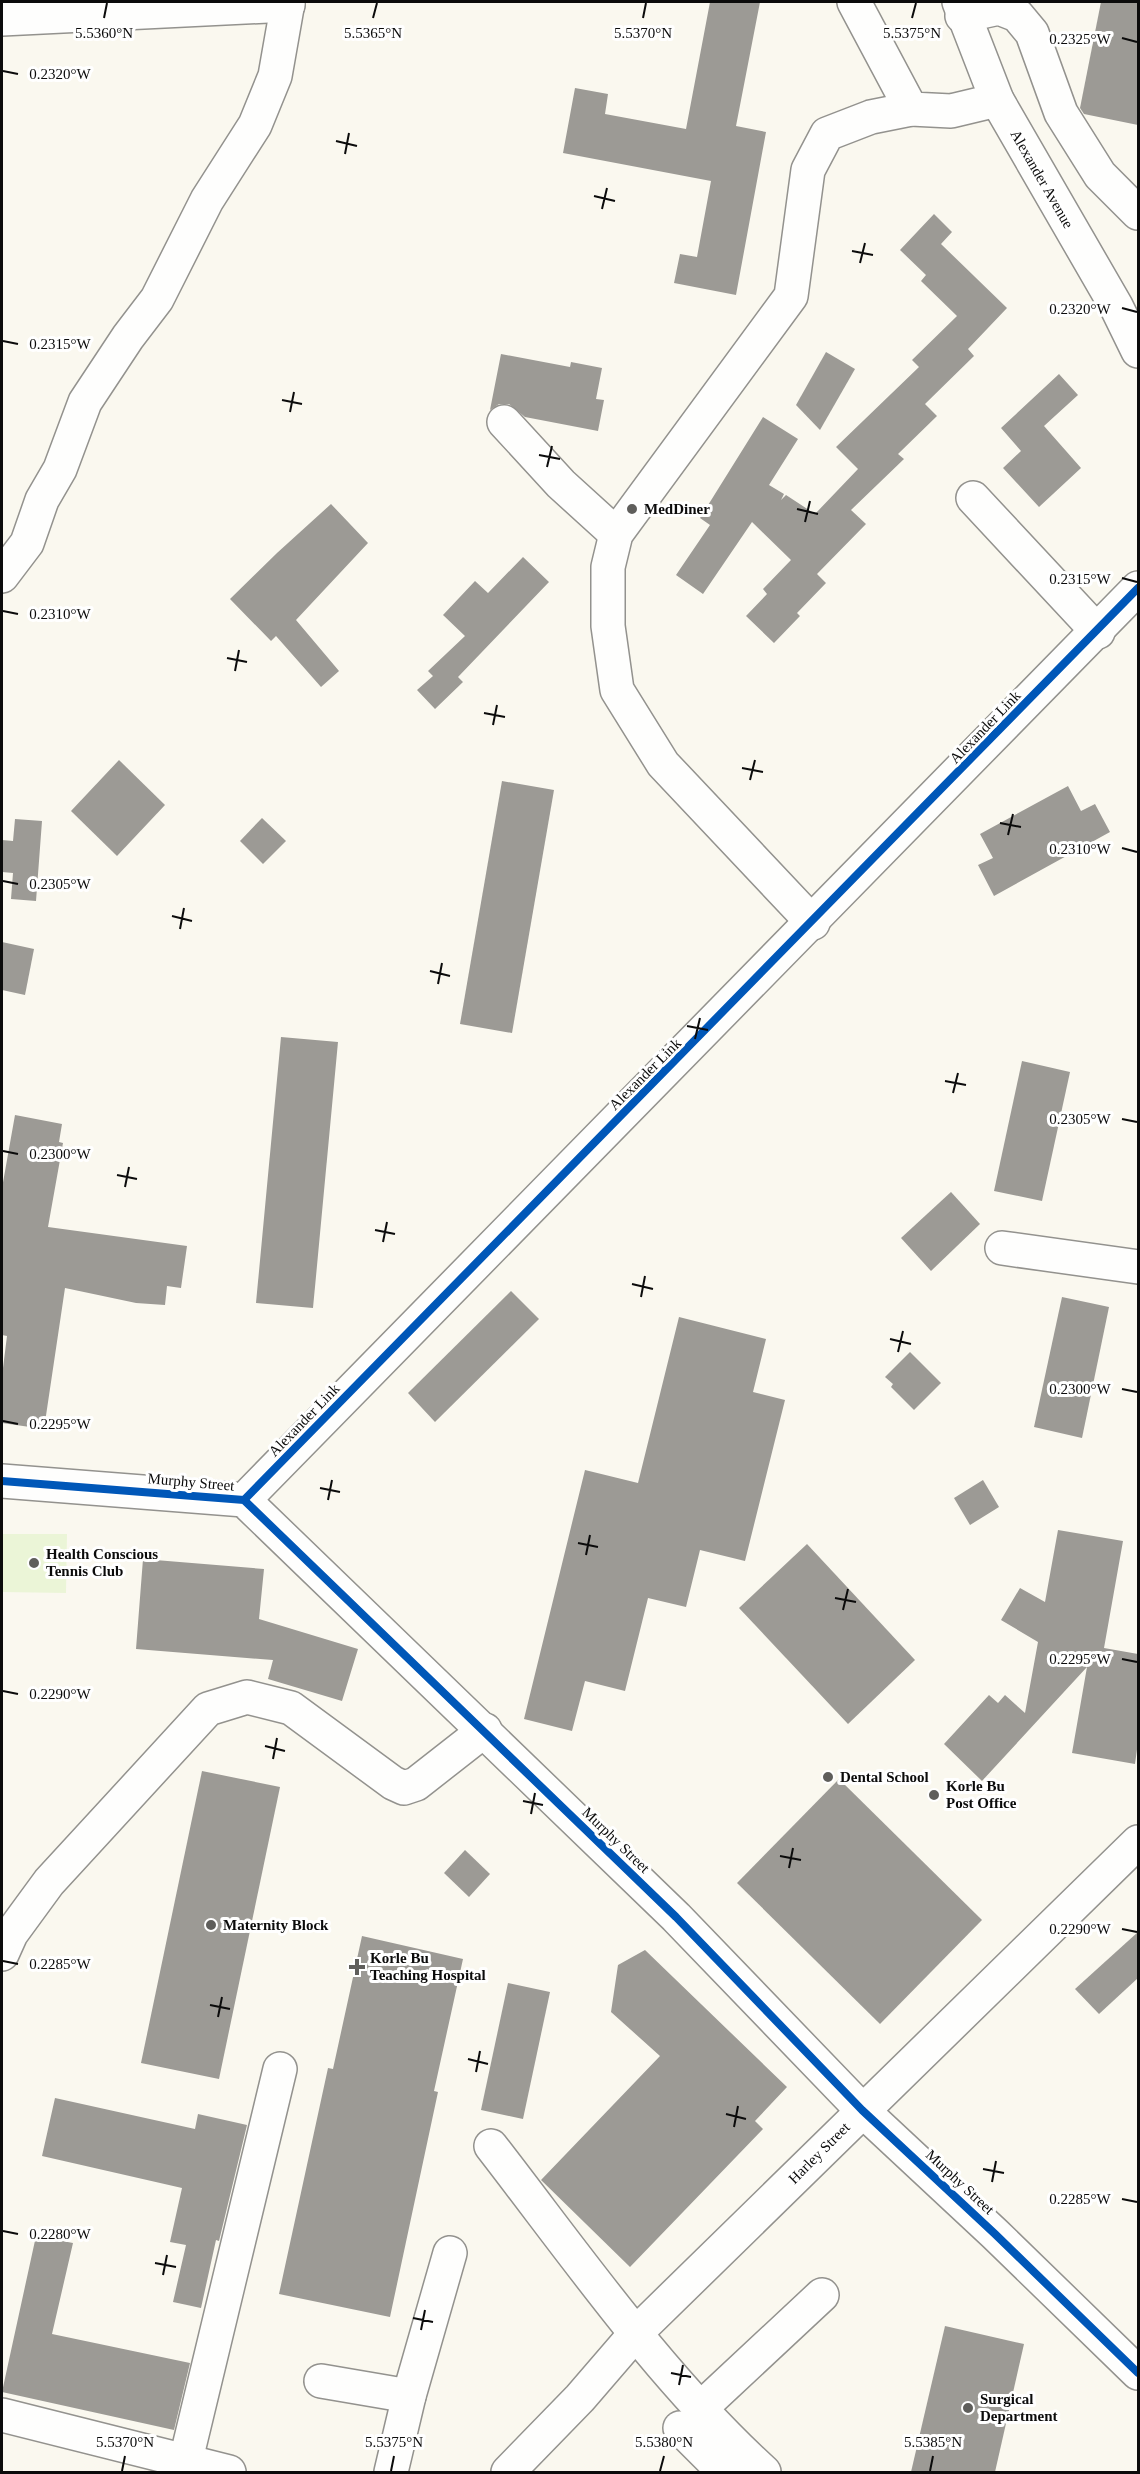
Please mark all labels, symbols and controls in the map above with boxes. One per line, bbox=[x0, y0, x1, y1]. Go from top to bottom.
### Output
text: 5.5360°N bbox=[75, 25, 133, 41]
text: 5.5365°N bbox=[344, 25, 402, 41]
text: 5.5370°N bbox=[614, 25, 672, 41]
text: 5.5375°N bbox=[883, 25, 941, 41]
text: 0.2325°W bbox=[1049, 31, 1112, 47]
text: 0.2320°W bbox=[29, 66, 92, 82]
street label: Alexander Avenue bbox=[1007, 127, 1077, 231]
text: 0.2320°W bbox=[1049, 301, 1112, 317]
text: 0.2315°W bbox=[29, 336, 92, 352]
place label: MedDiner bbox=[644, 501, 710, 517]
marker: MedDiner bbox=[625, 502, 639, 516]
text: 0.2315°W bbox=[1049, 571, 1112, 587]
text: 0.2310°W bbox=[29, 606, 92, 622]
street label: Alexander Link bbox=[946, 687, 1024, 767]
text: 0.2310°W bbox=[1049, 841, 1112, 857]
text: 0.2305°W bbox=[29, 876, 92, 892]
street label: Alexander Link bbox=[606, 1035, 684, 1113]
text: 0.2305°W bbox=[1049, 1111, 1112, 1127]
text: 0.2300°W bbox=[29, 1146, 92, 1162]
street label: Alexander Link bbox=[265, 1380, 343, 1460]
text: 0.2300°W bbox=[1049, 1381, 1112, 1397]
text: 0.2295°W bbox=[29, 1416, 92, 1432]
street label: Murphy Street bbox=[147, 1470, 236, 1494]
place label: Health Conscious Tennis Club bbox=[46, 1546, 158, 1579]
marker: Health Conscious Tennis Club bbox=[27, 1556, 41, 1570]
text: 0.2295°W bbox=[1049, 1651, 1112, 1667]
text: 0.2290°W bbox=[29, 1686, 92, 1702]
place label: Dental School bbox=[840, 1769, 929, 1785]
marker: Dental School bbox=[821, 1770, 835, 1784]
place label: Korle Bu Post Office bbox=[946, 1778, 1017, 1811]
marker: Korle Bu Post Office bbox=[927, 1788, 941, 1802]
street label: Murphy Street bbox=[579, 1804, 653, 1877]
place label: Maternity Block bbox=[223, 1917, 329, 1933]
marker: Maternity Block bbox=[204, 1918, 218, 1932]
text: 0.2290°W bbox=[1049, 1921, 1112, 1937]
place label: Korle Bu Teaching Hospital bbox=[370, 1950, 486, 1983]
text: 0.2285°W bbox=[29, 1956, 92, 1972]
marker: Korle Bu Teaching Hospital bbox=[348, 1958, 366, 1976]
street label: Harley Street bbox=[785, 2119, 853, 2187]
street label: Murphy Street bbox=[923, 2146, 998, 2218]
text: 0.2285°W bbox=[1049, 2191, 1112, 2207]
text: 0.2280°W bbox=[29, 2226, 92, 2242]
place label: Surgical Department bbox=[980, 2391, 1057, 2424]
marker: Surgical Department bbox=[961, 2401, 975, 2415]
text: 5.5370°N bbox=[96, 2434, 154, 2450]
text: 5.5375°N bbox=[365, 2434, 423, 2450]
text: 5.5380°N bbox=[635, 2434, 693, 2450]
text: 5.5385°N bbox=[904, 2434, 962, 2450]

